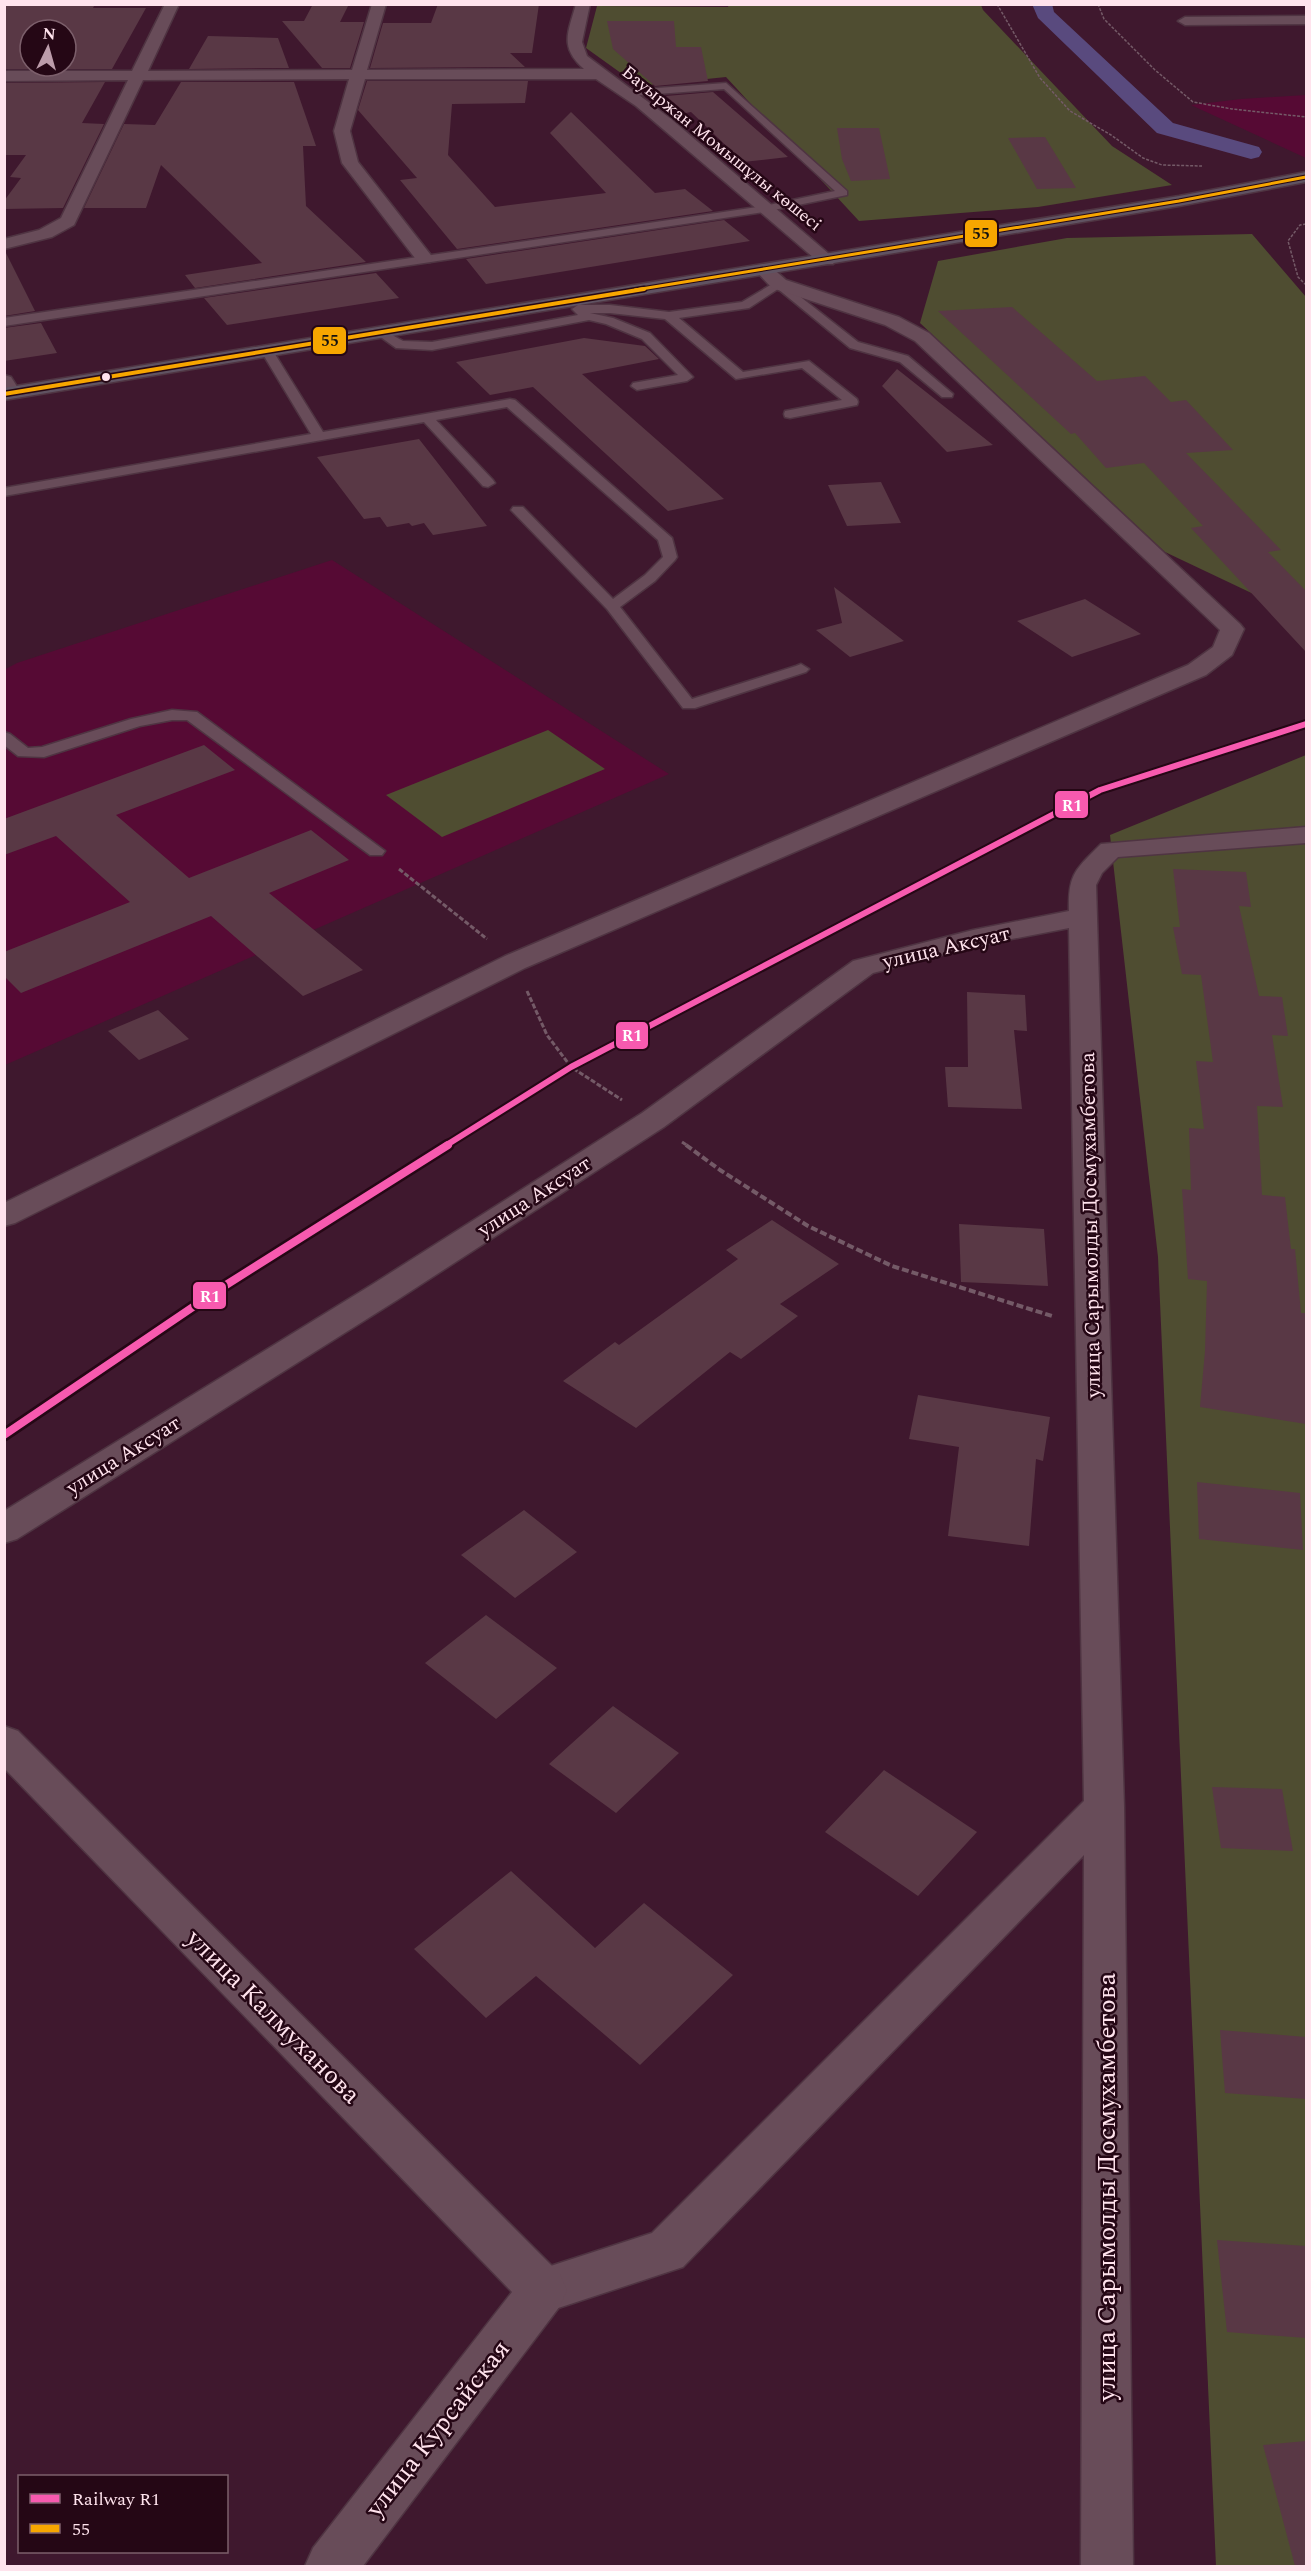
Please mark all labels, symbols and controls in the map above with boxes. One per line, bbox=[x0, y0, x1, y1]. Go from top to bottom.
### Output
north arrow bbox=[18, 18, 78, 78]
text: N bbox=[42, 22, 57, 47]
street label: Бауыржан Момышұлы көшесі bbox=[616, 59, 828, 238]
line badge: 55 bbox=[964, 219, 998, 248]
text: 55 bbox=[972, 222, 990, 246]
line badge: 55 bbox=[312, 326, 347, 355]
text: 55 bbox=[321, 329, 339, 353]
unlabelled marker bbox=[100, 371, 112, 383]
line badge: R1 bbox=[1054, 790, 1089, 819]
text: R1 bbox=[1062, 794, 1082, 818]
street label: улица Аксуат bbox=[879, 918, 1013, 978]
line badge: R1 bbox=[615, 1021, 649, 1050]
text: R1 bbox=[622, 1024, 642, 1048]
street label: улица Сарымолды Досмухамбетова bbox=[1072, 1051, 1110, 1399]
street label: улица Аксуат bbox=[471, 1148, 598, 1246]
line badge: R1 bbox=[192, 1281, 227, 1310]
text: R1 bbox=[200, 1285, 220, 1309]
street label: улица Аксуат bbox=[59, 1408, 187, 1504]
street label: улица Калмуханова bbox=[176, 1919, 370, 2114]
street label: улица Сарымолды Досмухамбетова bbox=[1087, 1973, 1127, 2402]
street label: улица Курсайская bbox=[355, 2331, 520, 2527]
legend bbox=[18, 2475, 228, 2553]
text: Railway R1 bbox=[72, 2486, 160, 2513]
text: 55 bbox=[72, 2516, 90, 2543]

